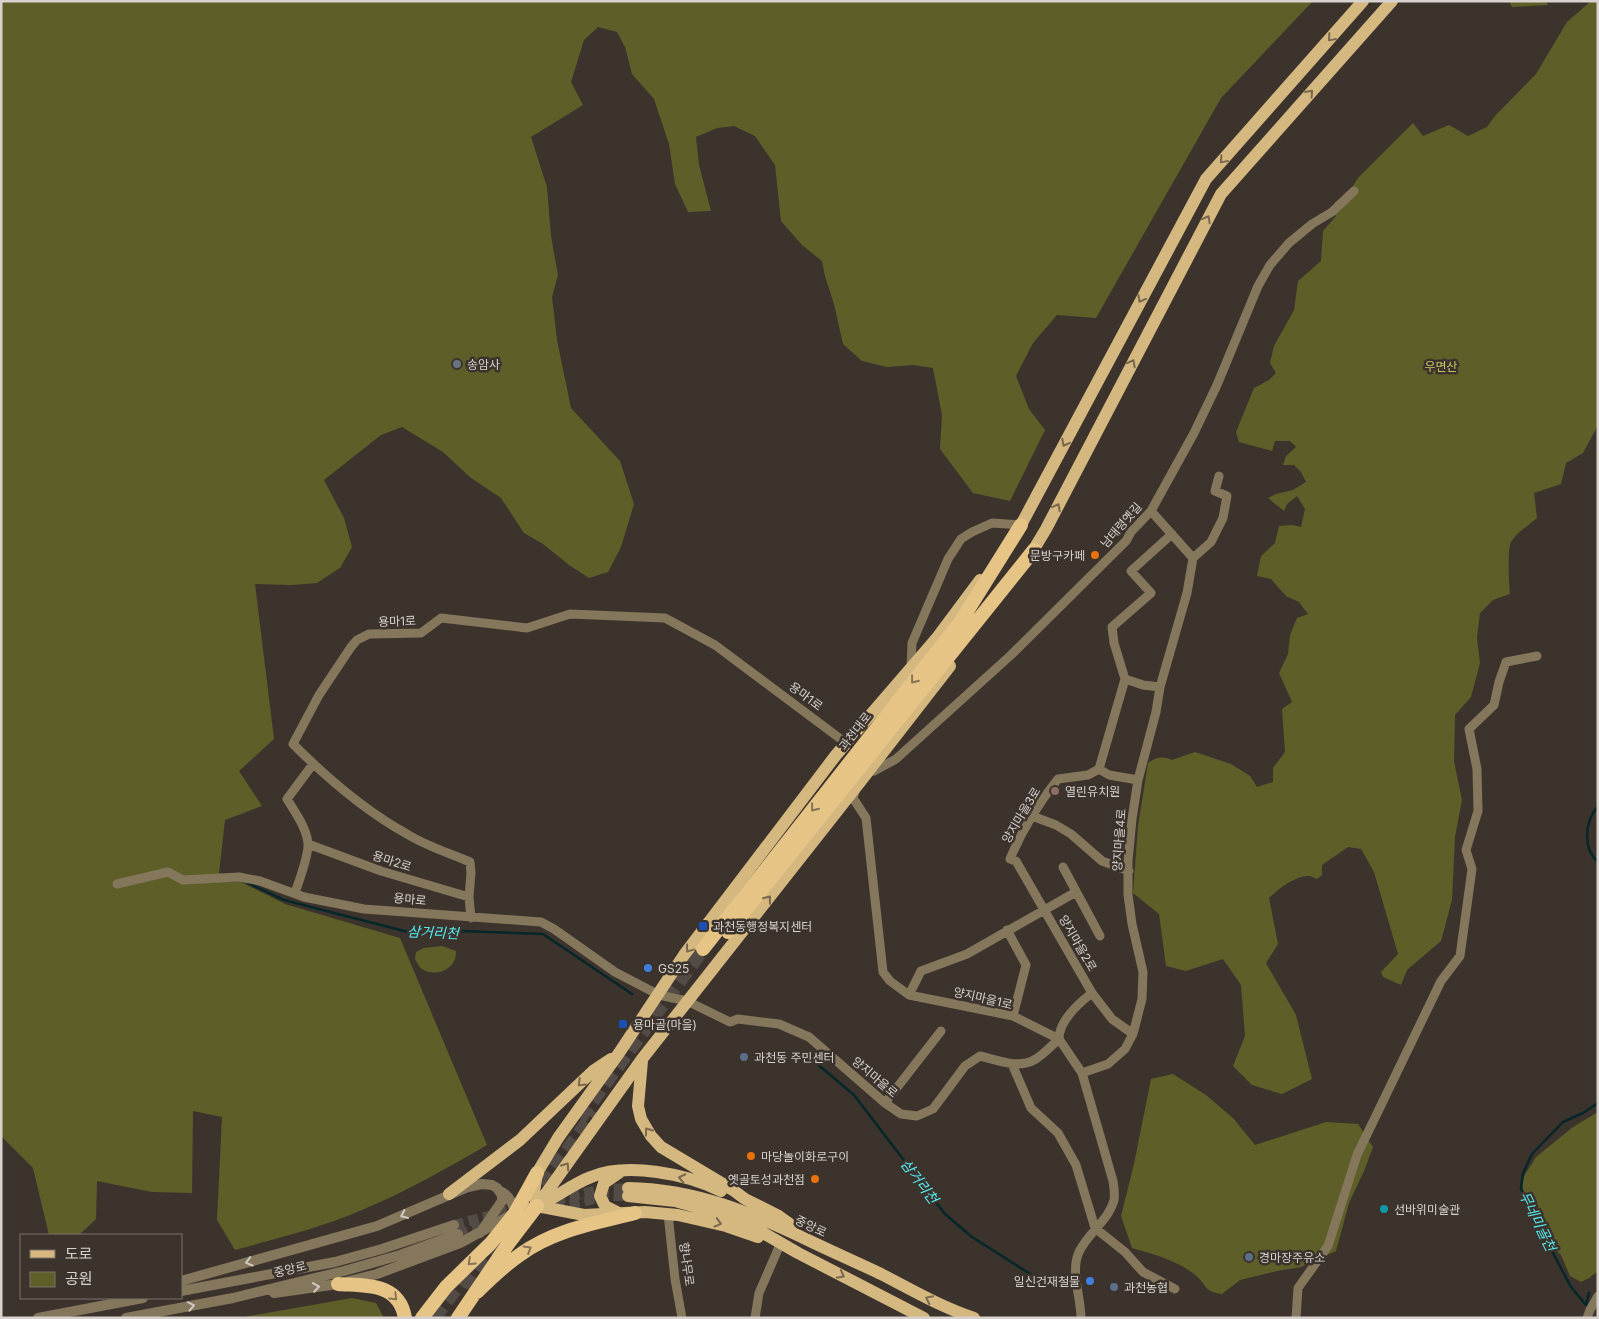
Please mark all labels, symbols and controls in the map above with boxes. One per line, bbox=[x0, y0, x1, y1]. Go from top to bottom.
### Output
one-way arrow bbox=[1327, 32, 1336, 41]
one-way arrow bbox=[1304, 90, 1313, 99]
one-way arrow bbox=[1220, 154, 1229, 163]
one-way arrow bbox=[1201, 215, 1211, 224]
one-way arrow bbox=[1138, 294, 1148, 303]
place label: 송암사 bbox=[467, 357, 500, 372]
marker: 송암사 bbox=[451, 358, 463, 370]
one-way arrow bbox=[1126, 359, 1136, 368]
park label: 우면산 bbox=[1424, 359, 1458, 374]
one-way arrow bbox=[1061, 437, 1071, 446]
street label: 남태령옛길 bbox=[1097, 499, 1145, 551]
one-way arrow bbox=[1051, 503, 1061, 512]
place label: 문방구카페 bbox=[1030, 548, 1085, 563]
marker: 문방구카페 bbox=[1089, 549, 1101, 561]
street label: 용마1로 bbox=[378, 613, 416, 629]
one-way arrow bbox=[912, 674, 920, 683]
street label: 용마1로 bbox=[786, 679, 826, 713]
street label: 과천대로 bbox=[835, 709, 875, 753]
street label: 양지마을3로 bbox=[998, 784, 1044, 846]
place label: 열린유치원 bbox=[1065, 784, 1120, 799]
marker: 열린유치원 bbox=[1049, 785, 1061, 797]
one-way arrow bbox=[810, 802, 819, 811]
street label: 양지마을4로 bbox=[1109, 808, 1129, 872]
street label: 용마2로 bbox=[370, 848, 414, 874]
street label: 용마로 bbox=[393, 890, 427, 908]
one-way arrow bbox=[762, 895, 771, 905]
street label: 양지마을2로 bbox=[1056, 912, 1100, 974]
place label: 과천동행정복지센터 bbox=[713, 919, 812, 934]
marker: 과천동행정복지센터 bbox=[697, 920, 709, 932]
water label: 삼거리천 bbox=[407, 923, 460, 941]
one-way arrow bbox=[686, 943, 695, 953]
place label: GS25 bbox=[658, 961, 689, 976]
marker: GS25 bbox=[642, 962, 654, 974]
street label: 양지마을1로 bbox=[952, 984, 1014, 1012]
place label: 용마골(마을) bbox=[633, 1017, 697, 1032]
marker: 용마골(마을) bbox=[617, 1018, 629, 1030]
place label: 과천동 주민센터 bbox=[754, 1050, 835, 1065]
marker: 과천동 주민센터 bbox=[738, 1051, 750, 1063]
street label: 양지마을로 bbox=[849, 1054, 901, 1100]
one-way arrow bbox=[577, 1077, 586, 1086]
one-way arrow bbox=[645, 1127, 654, 1137]
place label: 마당놀이화로구이 bbox=[761, 1149, 849, 1164]
marker: 마당놀이화로구이 bbox=[745, 1150, 757, 1162]
water label: 삼거리천 bbox=[898, 1155, 943, 1208]
one-way arrow bbox=[560, 1162, 569, 1172]
place label: 옛골토성과천점 bbox=[728, 1172, 805, 1187]
one-way arrow bbox=[678, 1173, 687, 1184]
marker: 옛골토성과천점 bbox=[809, 1173, 821, 1185]
water label: 무네미골천 bbox=[1516, 1188, 1560, 1255]
place label: 선바위미술관 bbox=[1394, 1202, 1460, 1217]
marker: 선바위미술관 bbox=[1378, 1203, 1390, 1215]
one-way arrow bbox=[400, 1208, 409, 1219]
street label: 중앙로 bbox=[793, 1212, 829, 1240]
one-way arrow bbox=[714, 1218, 722, 1228]
legend bbox=[20, 1234, 182, 1299]
street label: 향나무로 bbox=[676, 1241, 698, 1287]
text: 도로 bbox=[65, 1244, 93, 1263]
one-way arrow bbox=[523, 1246, 532, 1256]
place label: 경마장주유소 bbox=[1259, 1250, 1325, 1265]
marker: 경마장주유소 bbox=[1243, 1251, 1255, 1263]
one-way arrow bbox=[245, 1256, 254, 1266]
one-way arrow bbox=[468, 1256, 477, 1265]
street label: 중앙로 bbox=[272, 1258, 308, 1280]
text: 공원 bbox=[65, 1269, 93, 1288]
one-way arrow bbox=[836, 1269, 845, 1279]
place label: 일신건재철물 bbox=[1014, 1274, 1080, 1289]
marker: 일신건재철물 bbox=[1084, 1275, 1096, 1287]
place label: 과천농협 bbox=[1124, 1280, 1168, 1295]
marker: 과천농협 bbox=[1108, 1281, 1120, 1293]
one-way arrow bbox=[312, 1282, 321, 1292]
one-way arrow bbox=[388, 1291, 397, 1300]
one-way arrow bbox=[925, 1295, 934, 1306]
one-way arrow bbox=[187, 1301, 196, 1311]

